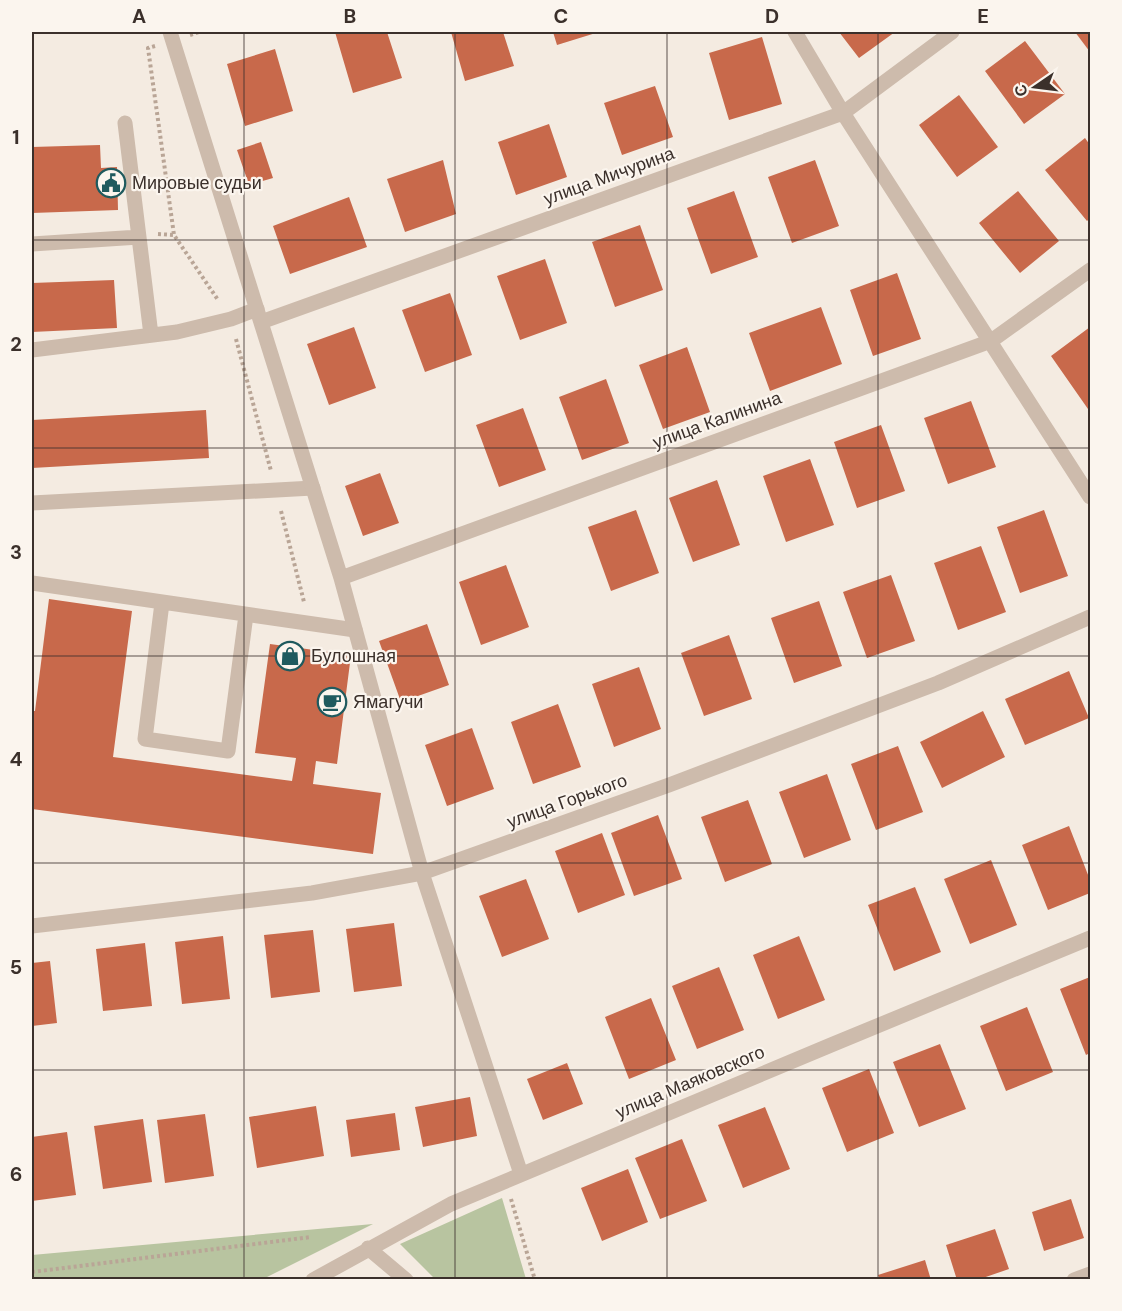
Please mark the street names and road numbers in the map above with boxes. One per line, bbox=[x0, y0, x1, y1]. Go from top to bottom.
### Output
street label: улица Мичурина bbox=[540, 141, 679, 211]
street label: улица Калинина bbox=[649, 385, 786, 454]
street label: улица Горького bbox=[503, 768, 631, 834]
street label: улица Маяковского bbox=[612, 1040, 768, 1124]

